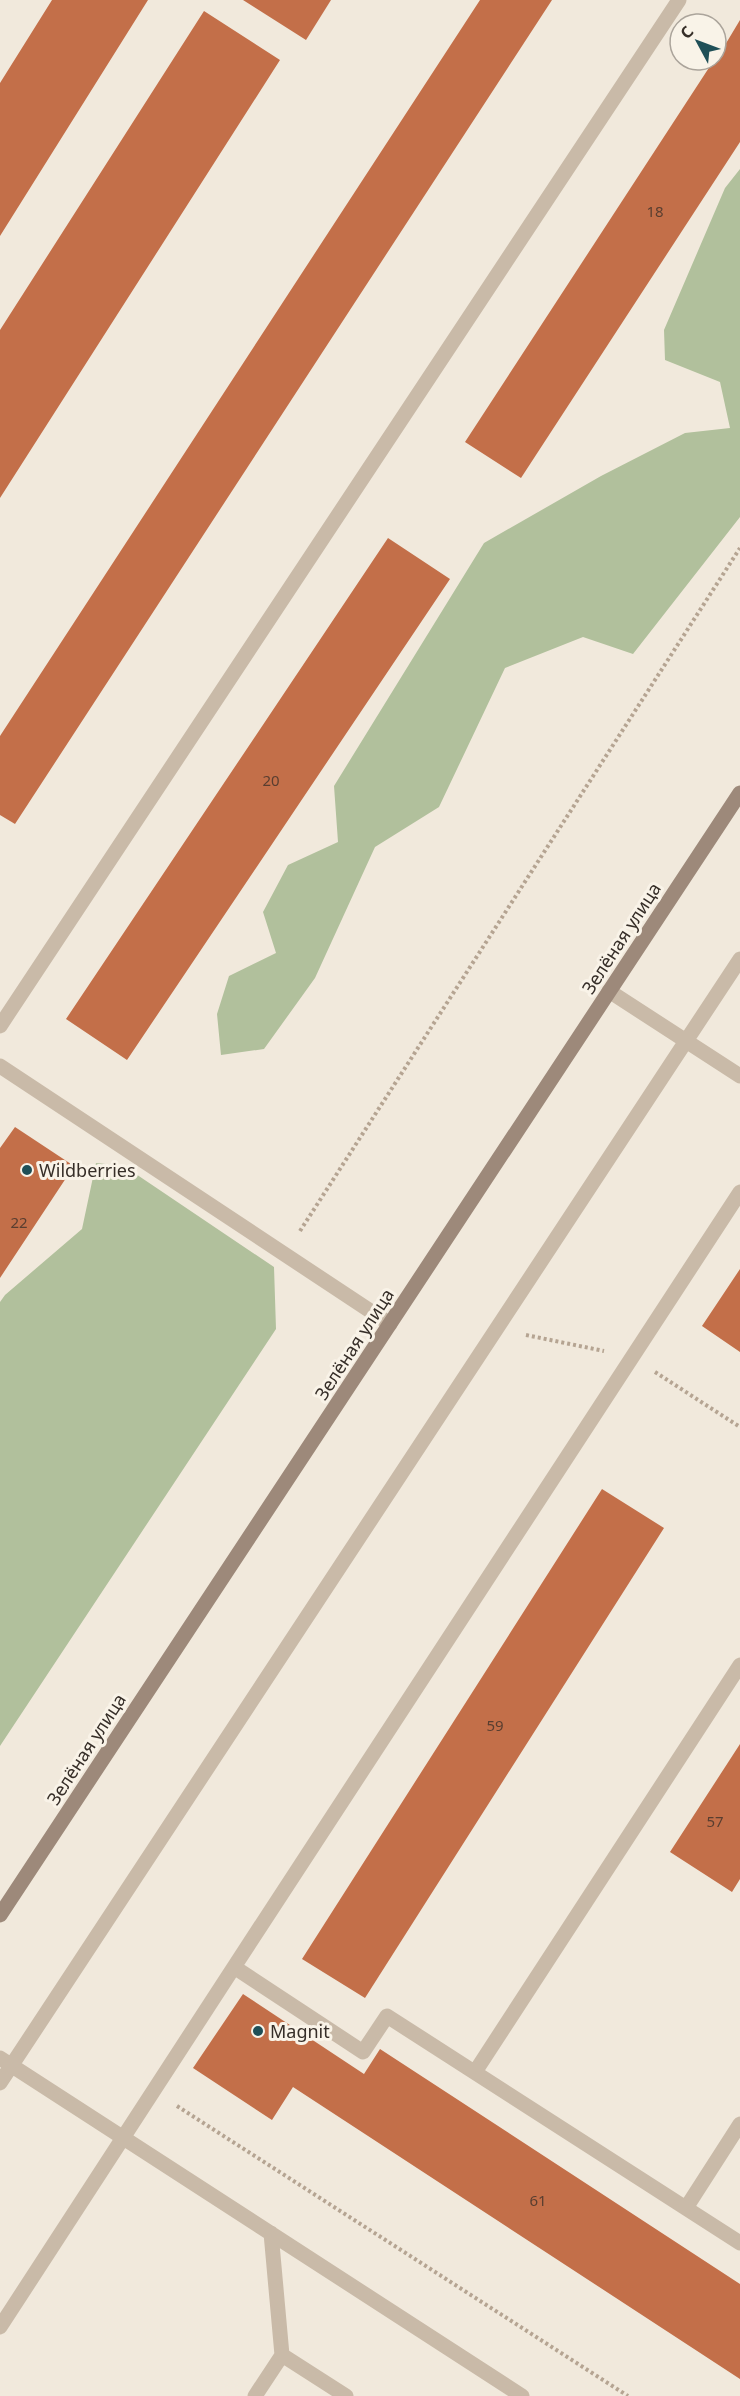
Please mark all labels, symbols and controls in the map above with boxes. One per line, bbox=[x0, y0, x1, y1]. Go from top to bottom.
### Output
north arrow bbox=[668, 12, 728, 72]
text: С bbox=[675, 21, 698, 43]
house number: 18 bbox=[646, 201, 664, 221]
house number: 20 bbox=[262, 770, 280, 790]
street label: Зелёная улица bbox=[576, 878, 666, 998]
place label: Wildberries bbox=[39, 1158, 136, 1182]
marker: Wildberries bbox=[20, 1163, 34, 1177]
house number: 22 bbox=[10, 1212, 28, 1232]
street label: Зелёная улица bbox=[309, 1284, 399, 1404]
street label: Зелёная улица bbox=[41, 1689, 131, 1809]
house number: 59 bbox=[486, 1715, 504, 1735]
house number: 57 bbox=[706, 1811, 724, 1831]
place label: Magnit bbox=[270, 2019, 330, 2043]
marker: Magnit bbox=[251, 2024, 265, 2038]
house number: 61 bbox=[529, 2190, 547, 2210]

